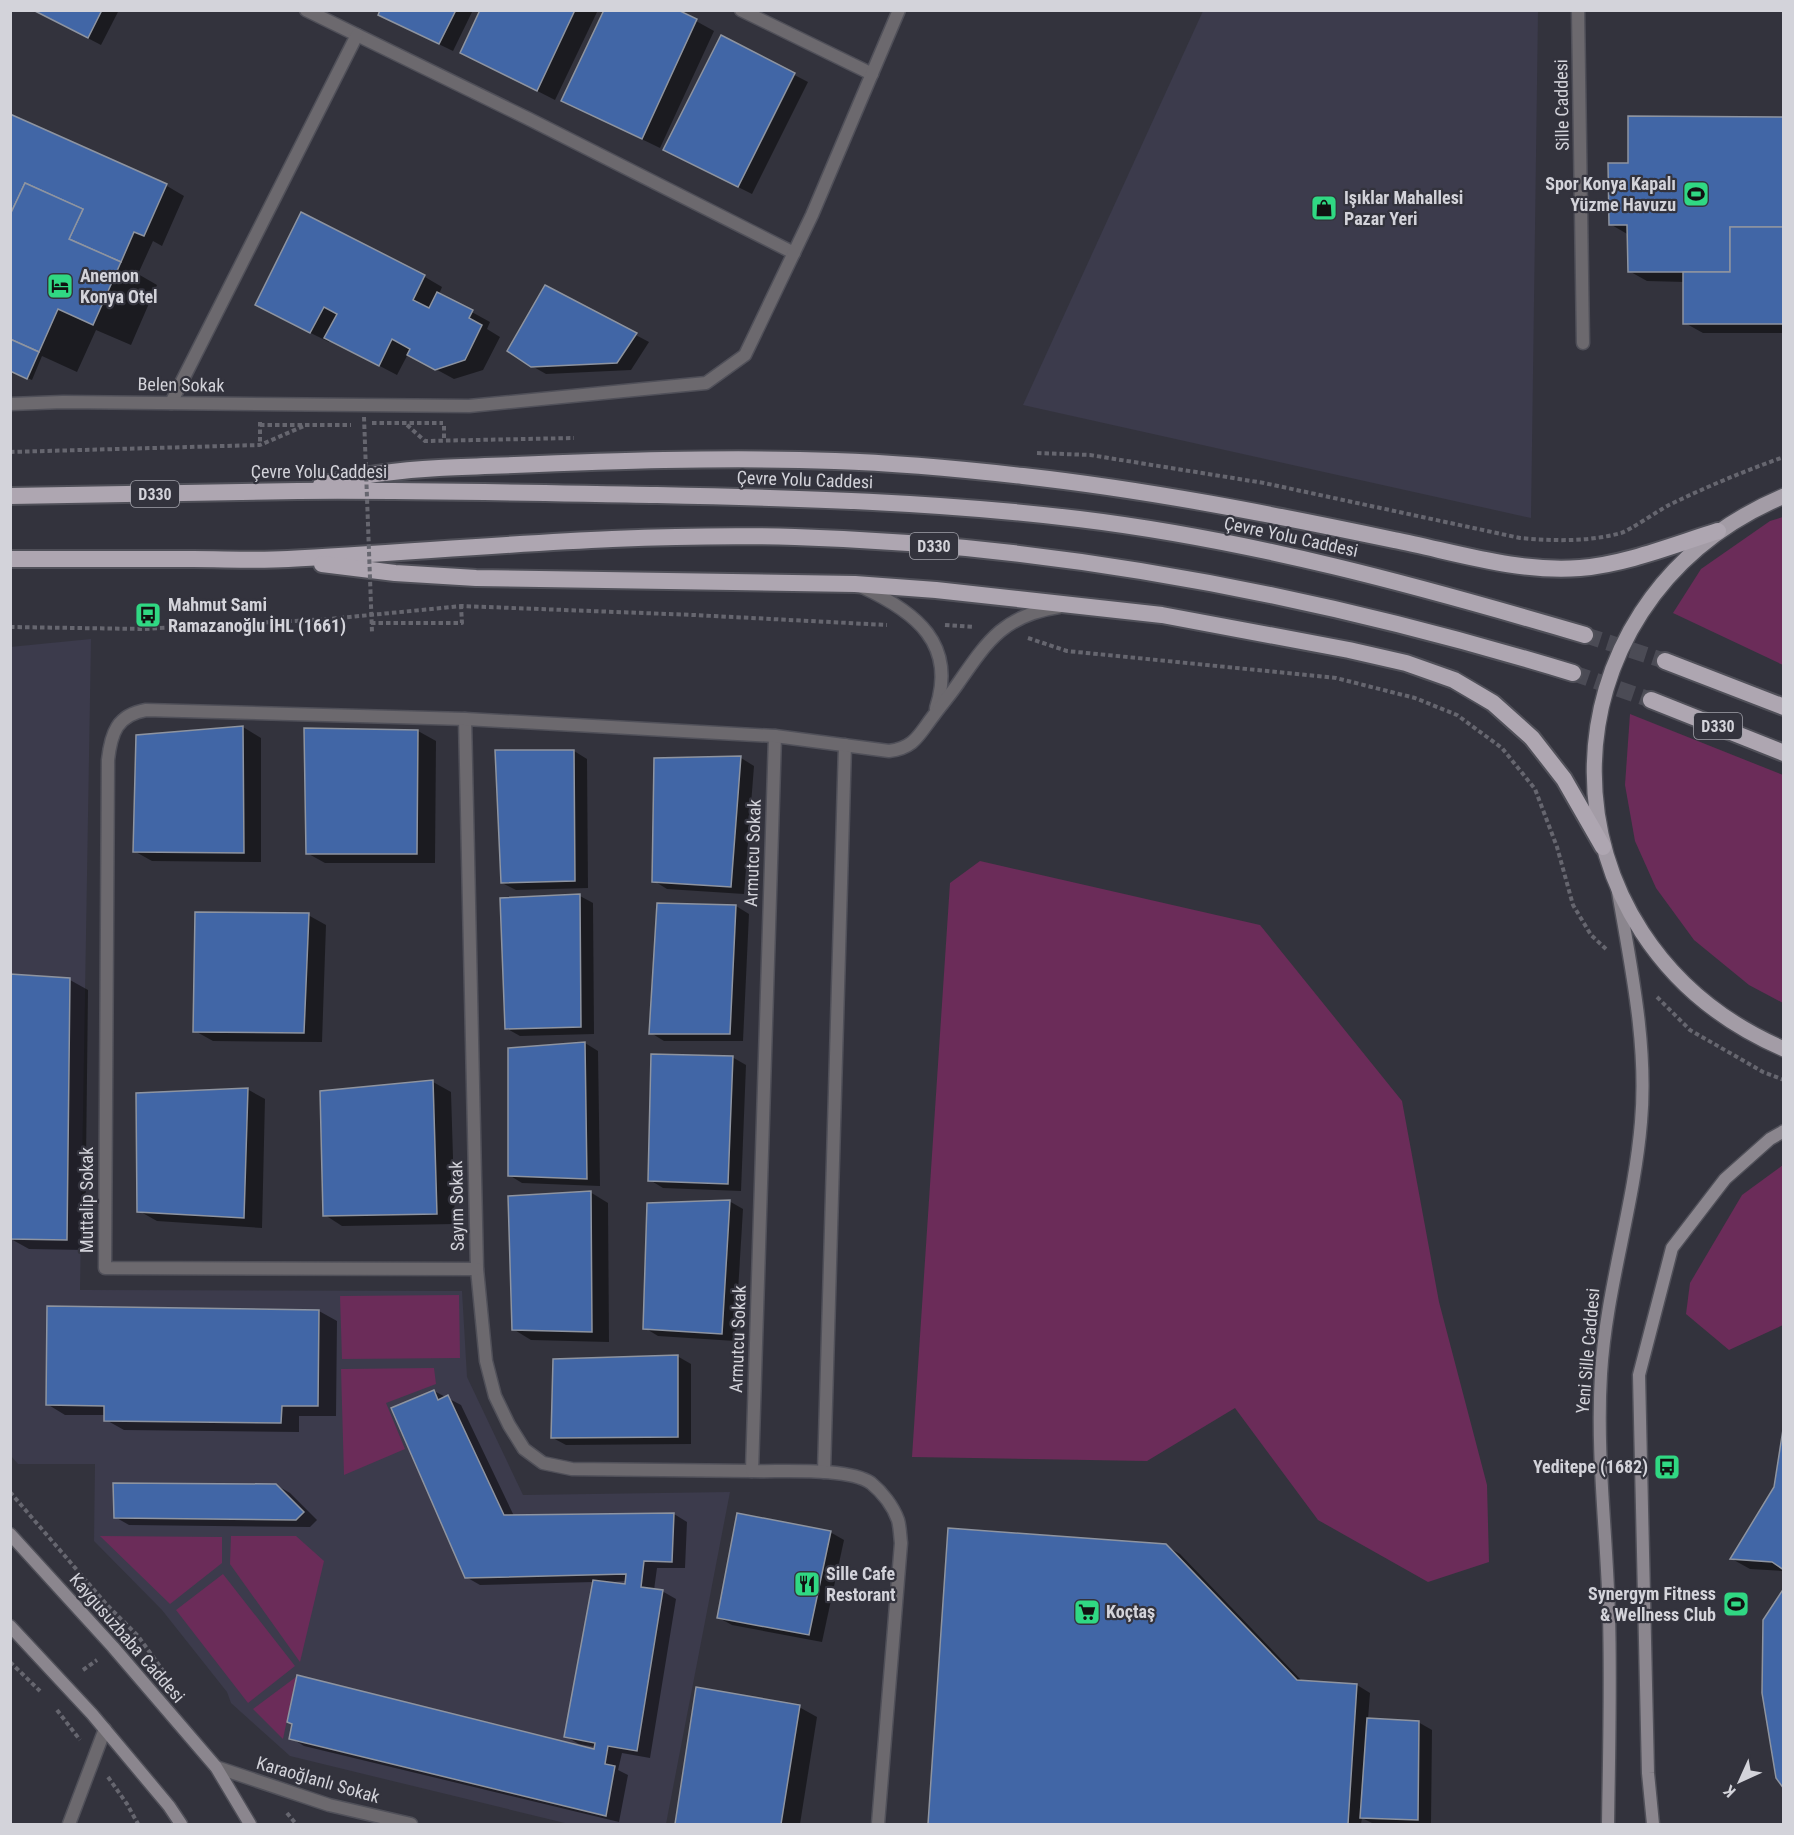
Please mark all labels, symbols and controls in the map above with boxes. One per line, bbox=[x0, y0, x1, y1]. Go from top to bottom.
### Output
street label: Sille Caddesi bbox=[1550, 59, 1573, 151]
place label: Spor Konya Kapalı Yüzme Havuzu bbox=[1545, 173, 1676, 215]
sports icon: Spor Konya Kapalı Yüzme Havuzu bbox=[1681, 179, 1711, 209]
place label: Işıklar Mahallesi Pazar Yeri bbox=[1344, 187, 1463, 229]
shop icon: Işıklar Mahallesi Pazar Yeri bbox=[1309, 193, 1339, 223]
place label: Anemon Konya Otel bbox=[80, 265, 158, 307]
hotel icon: Anemon Konya Otel bbox=[45, 271, 75, 301]
street label: Belen Sokak bbox=[137, 373, 225, 396]
street label: Çevre Yolu Caddesi bbox=[251, 461, 387, 482]
street label: Çevre Yolu Caddesi bbox=[736, 467, 874, 492]
road number: D330 bbox=[131, 481, 179, 507]
street label: Çevre Yolu Caddesi bbox=[1222, 512, 1360, 561]
road number: D330 bbox=[910, 533, 958, 559]
place label: Mahmut Sami Ramazanoğlu İHL (1661) bbox=[168, 594, 346, 637]
bus stop icon: Mahmut Sami Ramazanoğlu İHL (1661) bbox=[133, 600, 163, 630]
road number: D330 bbox=[1694, 713, 1742, 739]
street label: Armutcu Sokak bbox=[740, 799, 765, 907]
street label: Muttalip Sokak bbox=[76, 1147, 97, 1253]
street label: Sayım Sokak bbox=[445, 1161, 468, 1251]
street label: Armutcu Sokak bbox=[725, 1285, 750, 1393]
street label: Yeni Sille Caddesi bbox=[1572, 1287, 1603, 1415]
bus stop icon: Yeditepe (1682) bbox=[1652, 1452, 1682, 1482]
place label: Yeditepe (1682) bbox=[1533, 1456, 1648, 1478]
place label: Sille Cafe Restorant bbox=[826, 1563, 896, 1605]
street label: Kaygusuzbaba Caddesi bbox=[65, 1569, 189, 1707]
restaurant icon: Sille Cafe Restorant bbox=[792, 1569, 822, 1599]
place label: Synergym Fitness & Wellness Club bbox=[1588, 1583, 1716, 1625]
sports icon: Synergym Fitness & Wellness Club bbox=[1721, 1589, 1751, 1619]
supermarket icon: Koçtaş bbox=[1072, 1597, 1102, 1627]
place label: Koçtaş bbox=[1106, 1601, 1155, 1622]
north arrow bbox=[1710, 1751, 1770, 1811]
street label: Karaoğlanlı Sokak bbox=[254, 1752, 382, 1807]
text: K bbox=[1720, 1781, 1740, 1801]

